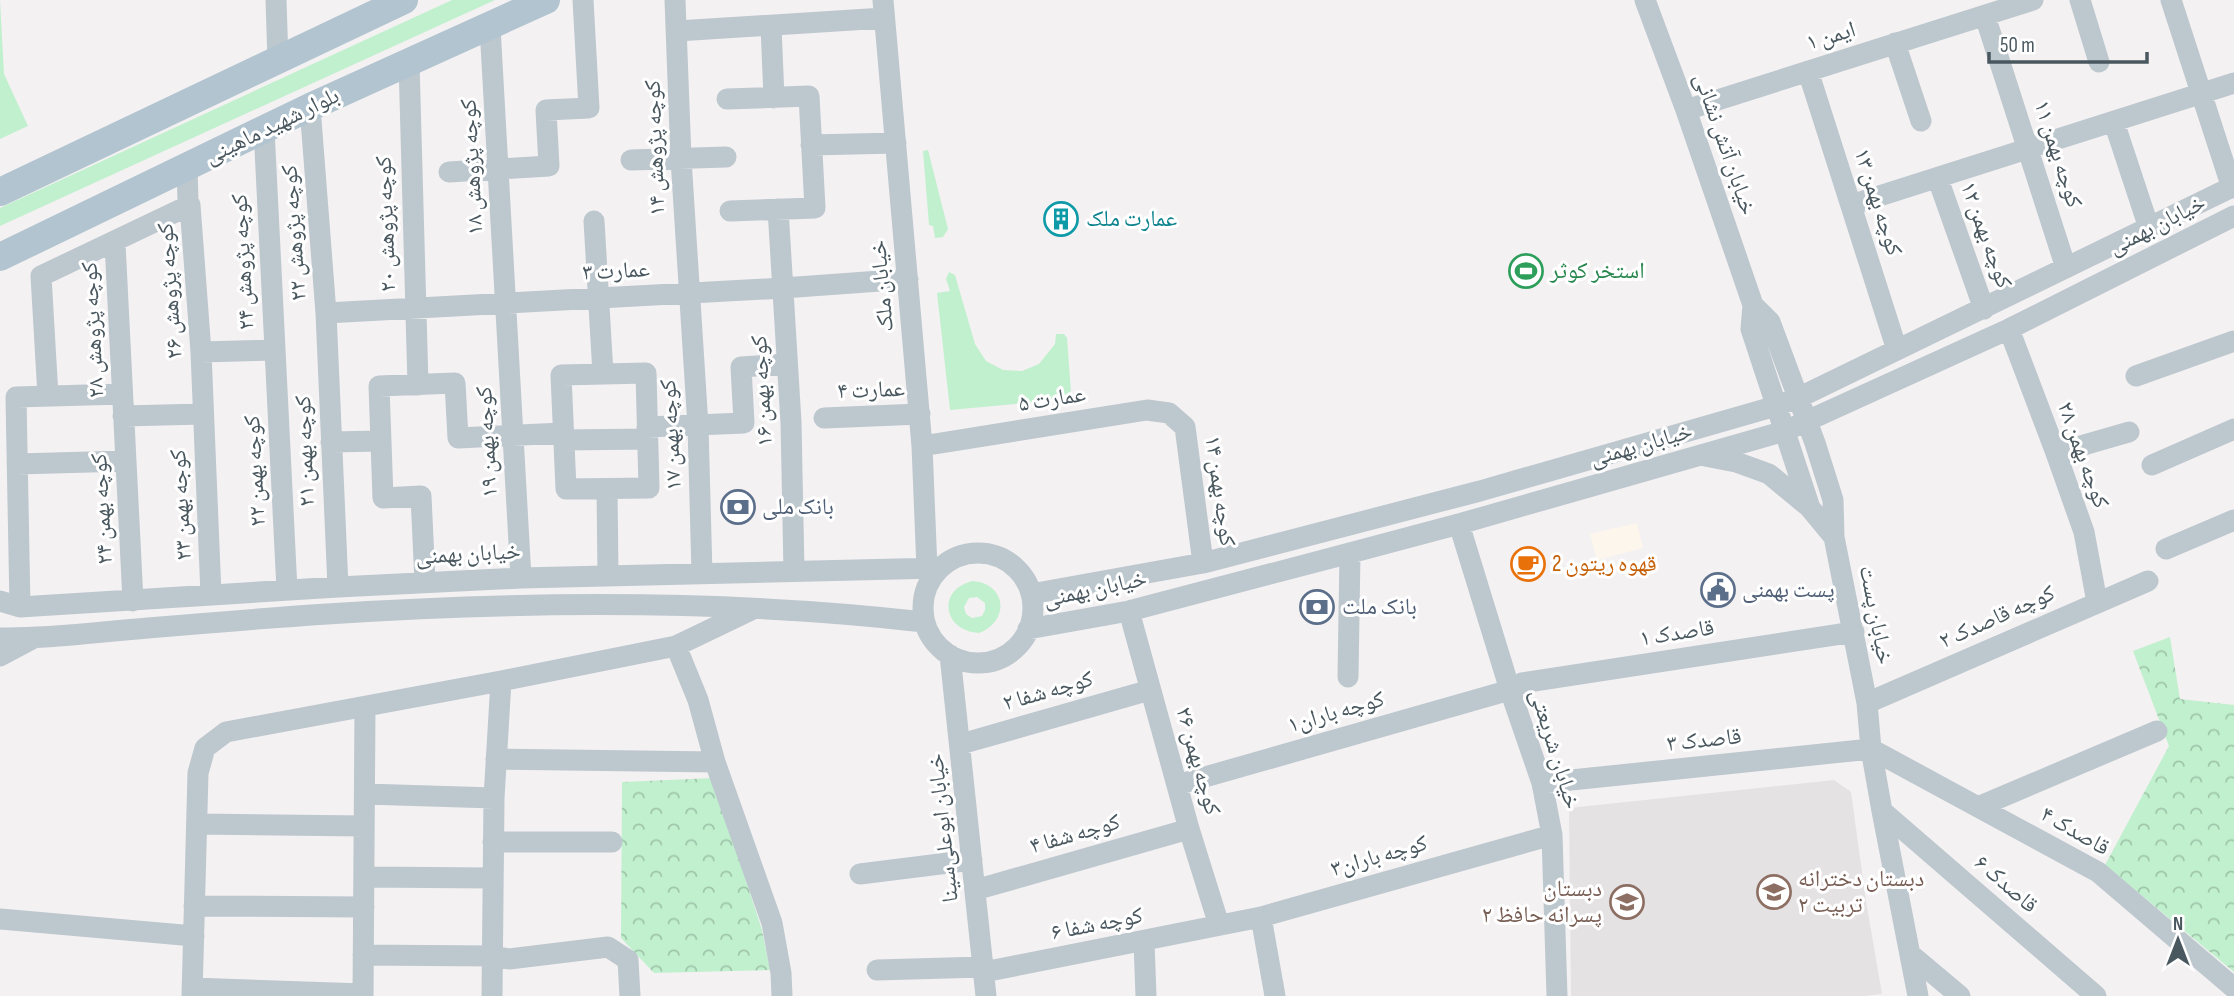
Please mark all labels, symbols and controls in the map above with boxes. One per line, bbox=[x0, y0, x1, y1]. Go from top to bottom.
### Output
street label: ایمن ۱ bbox=[1803, 15, 1859, 57]
scale bar bbox=[1989, 21, 2146, 65]
text: 50 m bbox=[2000, 33, 2035, 58]
street label: خیابان آتش نشانی bbox=[1688, 70, 1762, 218]
street label: کوچه پژوهش ۱۴ bbox=[639, 79, 671, 217]
street label: بلوار شهید ماهینی bbox=[200, 81, 344, 171]
street label: کوچه بهمن ۱۱ bbox=[2027, 97, 2089, 212]
street label: کوچه پژوهش ۱۸ bbox=[454, 98, 490, 236]
street label: کوچه بهمن ۱۳ bbox=[1847, 145, 1909, 260]
street label: کوچه پژوهش ۲۰ bbox=[370, 155, 402, 293]
street label: کوچه پژوهش ۲۲ bbox=[275, 164, 313, 302]
street label: کوچه بهمن ۱۲ bbox=[1954, 178, 2018, 293]
street label: خیابان بهمنی bbox=[2104, 189, 2210, 261]
street label: کوچه پژوهش ۲۴ bbox=[225, 193, 261, 331]
building icon: عمارت ملک bbox=[1042, 200, 1080, 238]
place label: عمارت ملک bbox=[1086, 205, 1178, 233]
street label: کوچه پژوهش ۲۶ bbox=[151, 222, 189, 360]
street label: خیابان ملک bbox=[864, 239, 900, 333]
sports icon: استخر کوثر bbox=[1507, 252, 1545, 290]
street label: عمارت ۳ bbox=[582, 255, 651, 287]
place label: استخر کوثر bbox=[1549, 257, 1645, 285]
street label: کوچه پژوهش ۲۸ bbox=[75, 261, 111, 399]
street label: کوچه بهمن ۱۶ bbox=[745, 334, 779, 447]
street label: عمارت ۴ bbox=[837, 375, 906, 405]
street label: کوچه بهمن ۱۷ bbox=[654, 378, 688, 491]
street label: عمارت ۵ bbox=[1016, 380, 1088, 418]
street label: کوچه بهمن ۱۹ bbox=[470, 385, 504, 498]
street label: کوچه بهمن ۲۱ bbox=[289, 394, 321, 507]
street label: کوچه بهمن ۲۸ bbox=[2051, 398, 2115, 513]
street label: کوچه بهمن ۲۲ bbox=[238, 414, 272, 527]
street label: خیابان بهمنی bbox=[1587, 417, 1695, 473]
street label: کوچه بهمن ۱۴ bbox=[1198, 434, 1242, 549]
street label: کوجه بهمن ۲۳ bbox=[164, 448, 198, 561]
street label: کوچه بهمن ۲۴ bbox=[85, 452, 119, 565]
bank icon: بانک ملی bbox=[719, 488, 757, 526]
place label: بانک ملی bbox=[762, 493, 834, 521]
street label: خیابان بهمنی bbox=[415, 537, 521, 571]
cafe icon: قهوه ریتون 2 bbox=[1509, 545, 1547, 583]
place label: قهوه ریتون 2 bbox=[1552, 550, 1657, 578]
street label: خیابان پست bbox=[1853, 563, 1899, 667]
street label: خیابان بهمنی bbox=[1041, 564, 1149, 614]
public building icon: پست بهمنی bbox=[1699, 571, 1737, 609]
place label: پست بهمنی bbox=[1742, 576, 1835, 604]
street label: کوچه قاصدک ۲ bbox=[1935, 579, 2060, 655]
bank icon: بانک ملت bbox=[1298, 588, 1336, 626]
place label: بانک ملت bbox=[1342, 593, 1417, 621]
street label: قاصدک ۱ bbox=[1638, 613, 1716, 653]
street label: کوچه شفا ۲ bbox=[1000, 665, 1097, 717]
street label: کوچه باران۱ bbox=[1284, 685, 1388, 739]
street label: خیابان شریعتی bbox=[1523, 686, 1587, 812]
street label: کوچه بهمن ۲۶ bbox=[1169, 704, 1227, 819]
street label: قاصدک ۳ bbox=[1665, 722, 1743, 758]
street label: خیابان ابوعلی‌سینا bbox=[921, 752, 965, 904]
street label: قاصدک ۴ bbox=[2035, 800, 2115, 862]
street label: کوچه شفا ۴ bbox=[1027, 808, 1124, 860]
street label: کوچه باران۳ bbox=[1327, 829, 1431, 883]
street label: قاصدک ۶ bbox=[1968, 849, 2044, 919]
place label: دبستان دخترانه تربیت ۲ bbox=[1798, 865, 1924, 919]
school or university icon: دبستان دخترانه تربیت ۲ bbox=[1755, 873, 1793, 911]
place label: دبستان پسرانه حافظ ۲ bbox=[1482, 875, 1602, 929]
school or university icon: دبستان پسرانه حافظ ۲ bbox=[1608, 883, 1646, 921]
street label: کوچه شفا ۶ bbox=[1049, 901, 1146, 947]
north arrow bbox=[2143, 905, 2213, 975]
text: N bbox=[2173, 913, 2183, 936]

